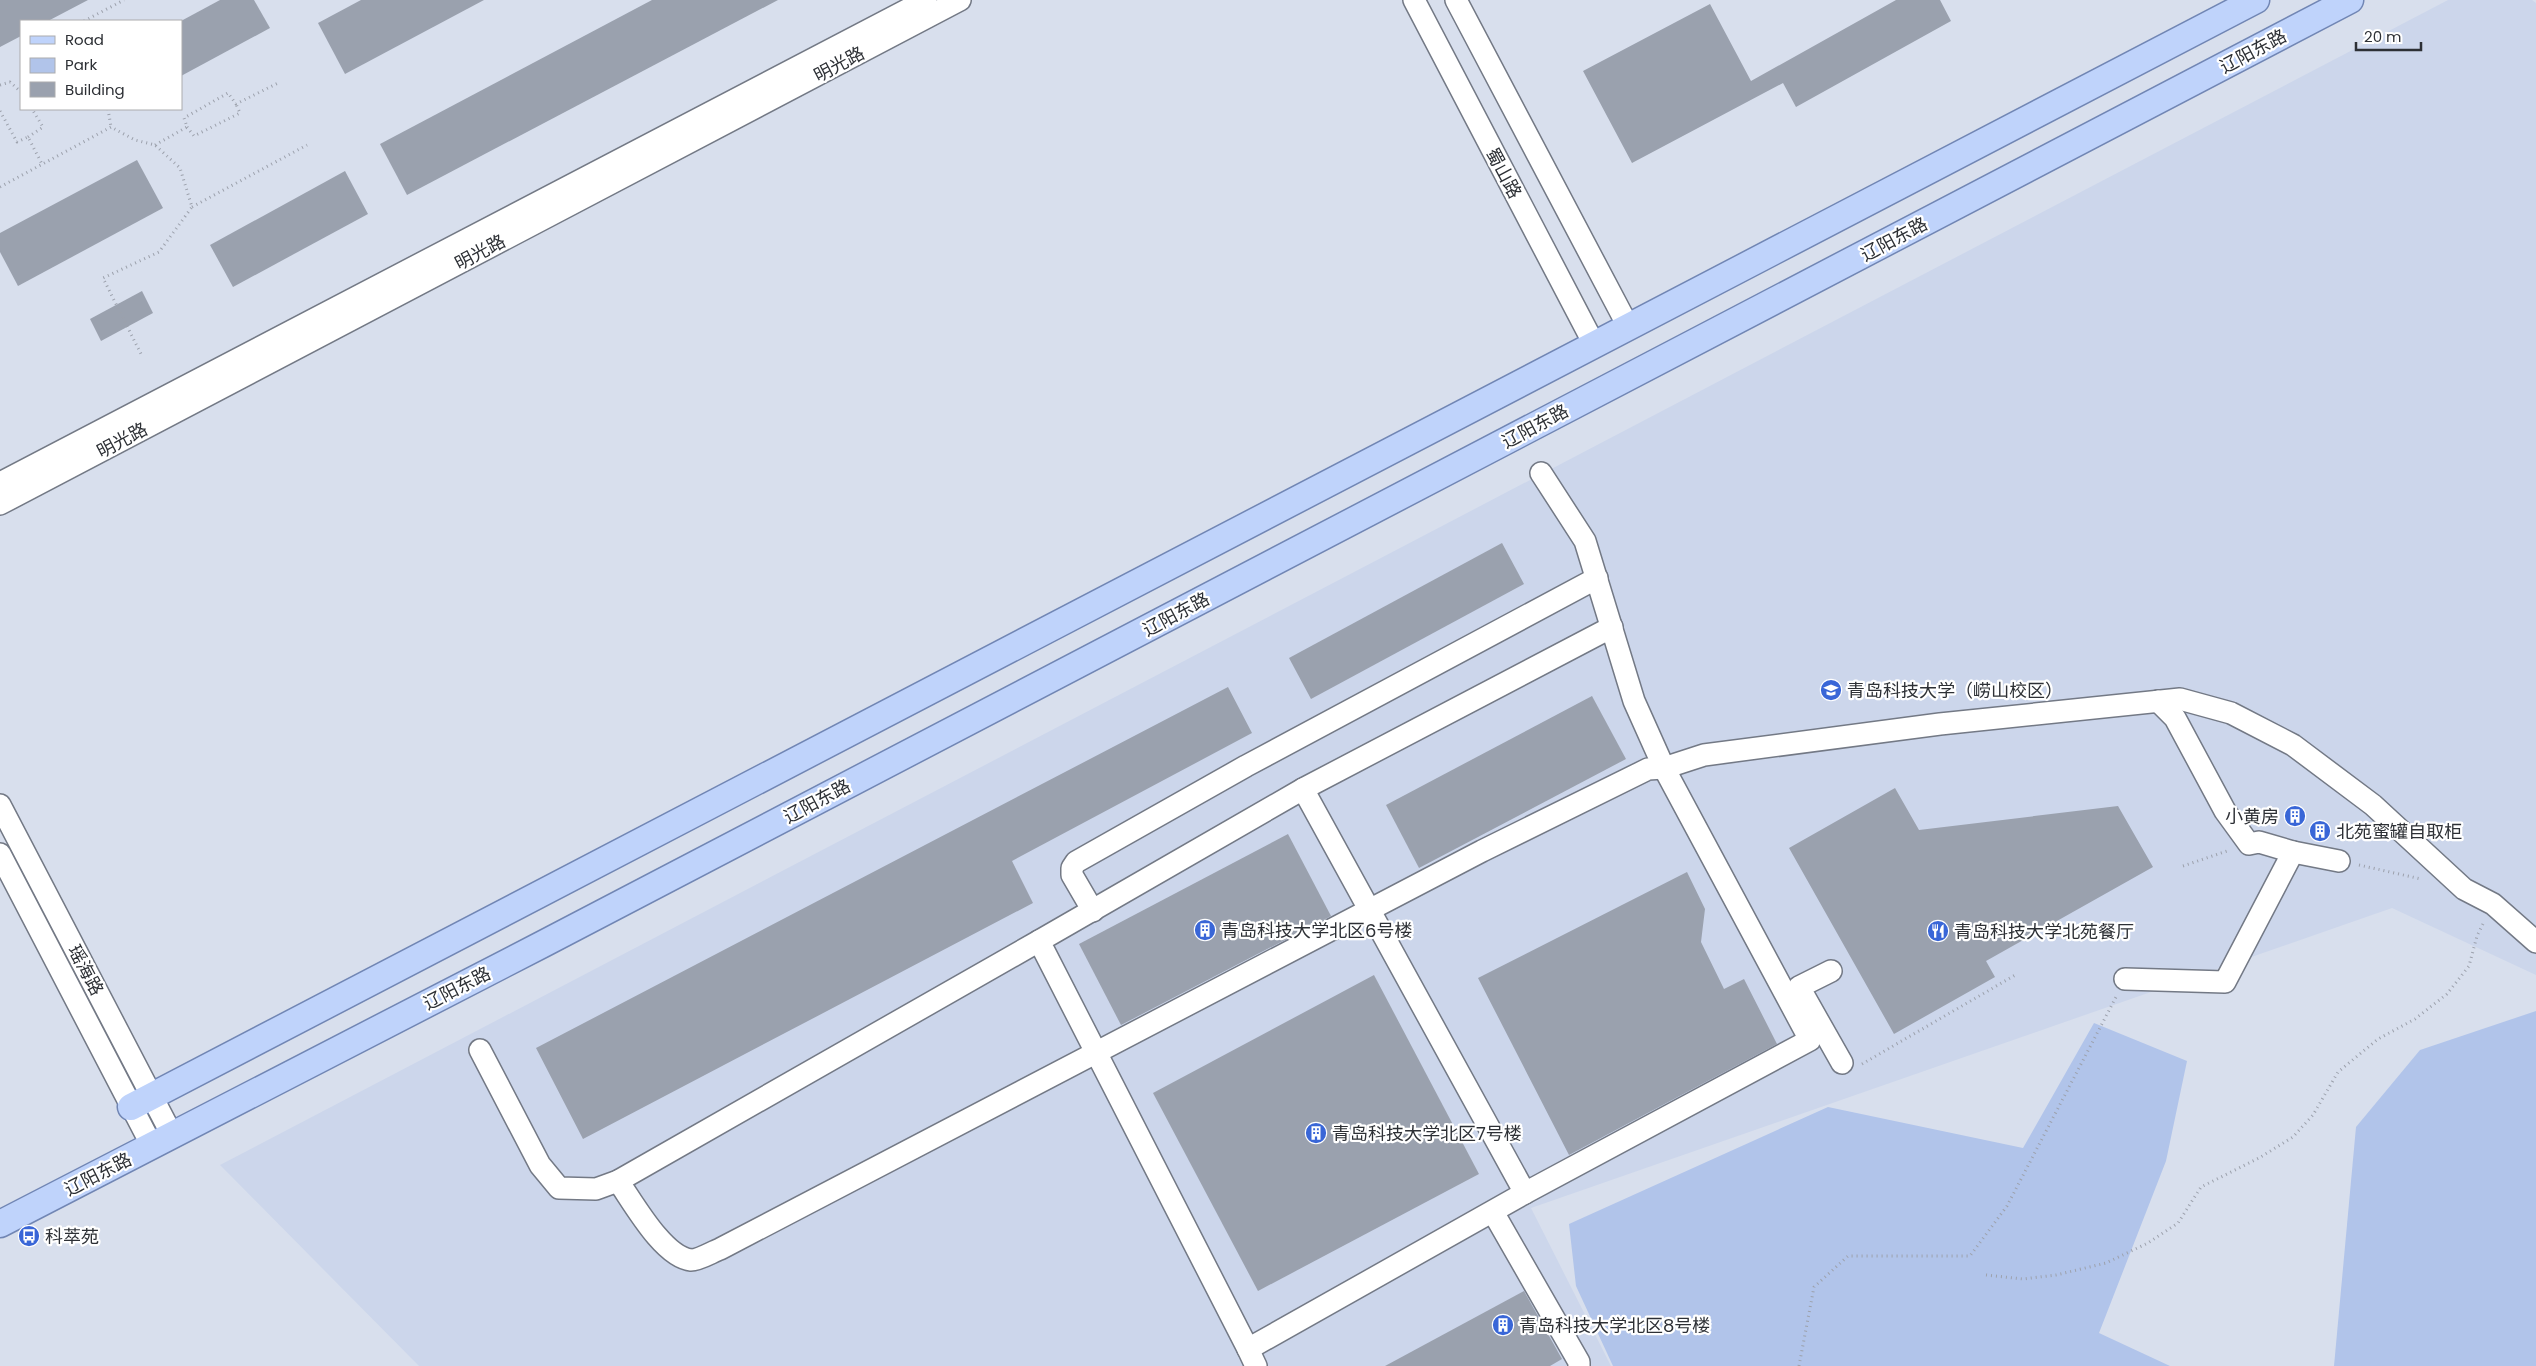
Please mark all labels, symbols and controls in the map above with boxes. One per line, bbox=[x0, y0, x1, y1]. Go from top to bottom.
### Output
legend bbox=[20, 20, 182, 110]
scale bar bbox=[2356, 20, 2421, 52]
street label: 辽阳东路 bbox=[2215, 23, 2291, 79]
text: 20 m bbox=[2364, 26, 2402, 47]
text: Road bbox=[65, 29, 104, 50]
street label: 明光路 bbox=[809, 40, 869, 88]
text: Park bbox=[65, 54, 97, 75]
text: Building bbox=[65, 79, 125, 100]
street label: 蜀山路 bbox=[1480, 143, 1528, 203]
street label: 辽阳东路 bbox=[1856, 211, 1932, 267]
street label: 明光路 bbox=[450, 228, 510, 276]
street label: 辽阳东路 bbox=[1497, 398, 1573, 454]
street label: 明光路 bbox=[92, 416, 152, 464]
street label: 辽阳东路 bbox=[1138, 586, 1214, 642]
school or university icon: 青岛科技大学（崂山校区） bbox=[1819, 678, 1843, 702]
place label: 青岛科技大学（崂山校区） bbox=[1847, 678, 2063, 703]
street label: 辽阳东路 bbox=[779, 773, 855, 829]
place label: 小黄房 bbox=[2225, 804, 2279, 829]
building icon: 小黄房 bbox=[2283, 804, 2307, 828]
building icon: 北苑蜜罐自取柜 bbox=[2308, 819, 2332, 843]
place label: 北苑蜜罐自取柜 bbox=[2336, 819, 2462, 844]
building icon: 青岛科技大学北区6号楼 bbox=[1193, 918, 1217, 942]
place label: 青岛科技大学北区6号楼 bbox=[1221, 918, 1412, 943]
restaurant icon: 青岛科技大学北苑餐厅 bbox=[1926, 919, 1950, 943]
place label: 青岛科技大学北苑餐厅 bbox=[1954, 919, 2134, 944]
street label: 瑶海路 bbox=[62, 940, 110, 1000]
street label: 辽阳东路 bbox=[419, 961, 495, 1015]
building icon: 青岛科技大学北区7号楼 bbox=[1304, 1121, 1328, 1145]
place label: 青岛科技大学北区7号楼 bbox=[1332, 1121, 1522, 1146]
street label: 辽阳东路 bbox=[60, 1147, 136, 1201]
bus stop icon: 科萃苑 bbox=[17, 1224, 41, 1248]
place label: 科萃苑 bbox=[45, 1224, 99, 1249]
building icon: 青岛科技大学北区8号楼 bbox=[1491, 1313, 1515, 1337]
place label: 青岛科技大学北区8号楼 bbox=[1519, 1313, 1710, 1338]

